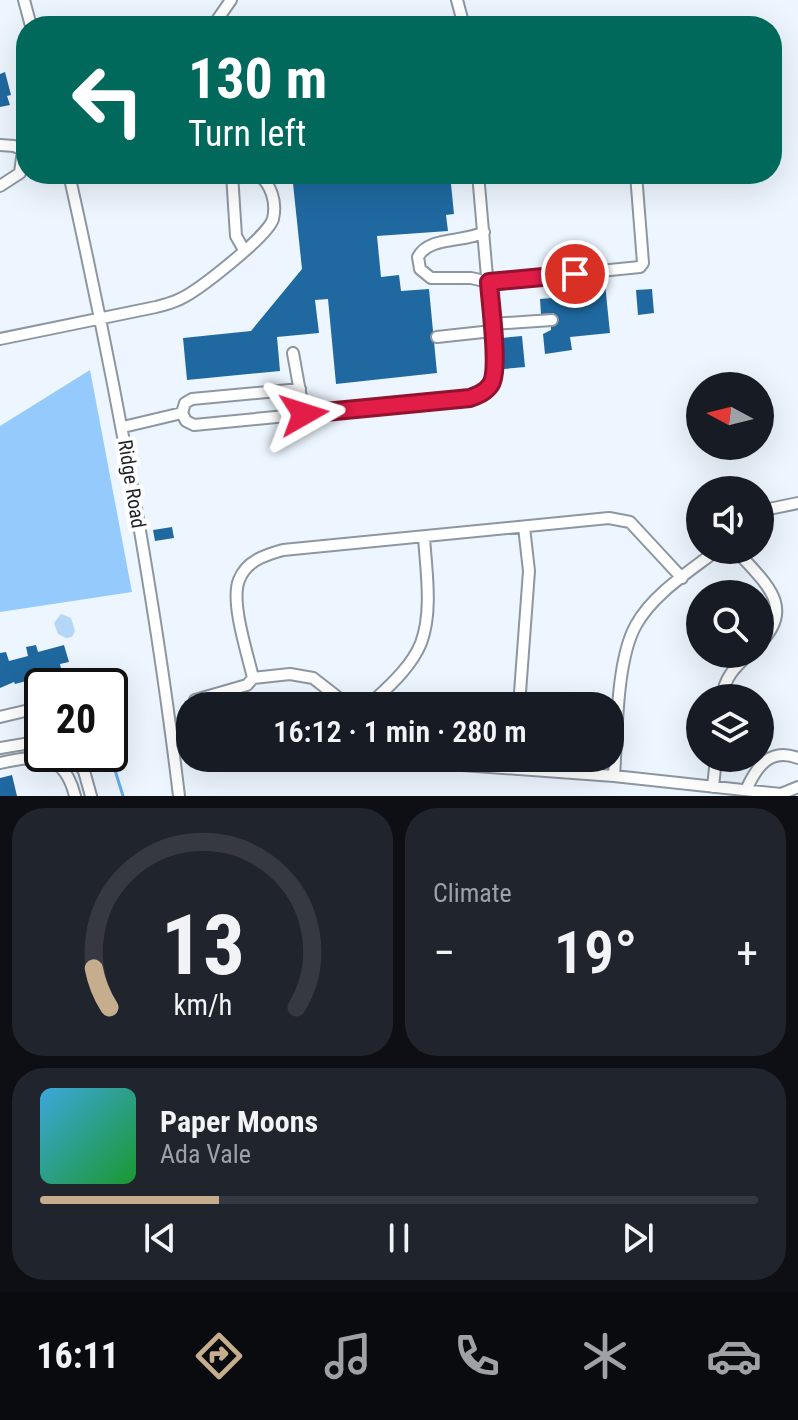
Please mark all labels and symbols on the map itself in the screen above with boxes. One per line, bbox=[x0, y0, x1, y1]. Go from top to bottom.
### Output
pin bbox=[541, 240, 609, 308]
position arrow bbox=[262, 372, 346, 456]
north arrow bbox=[686, 372, 774, 460]
street label: Ridge Road bbox=[113, 438, 151, 530]
speed limit sign: 20 bbox=[24, 668, 128, 772]

